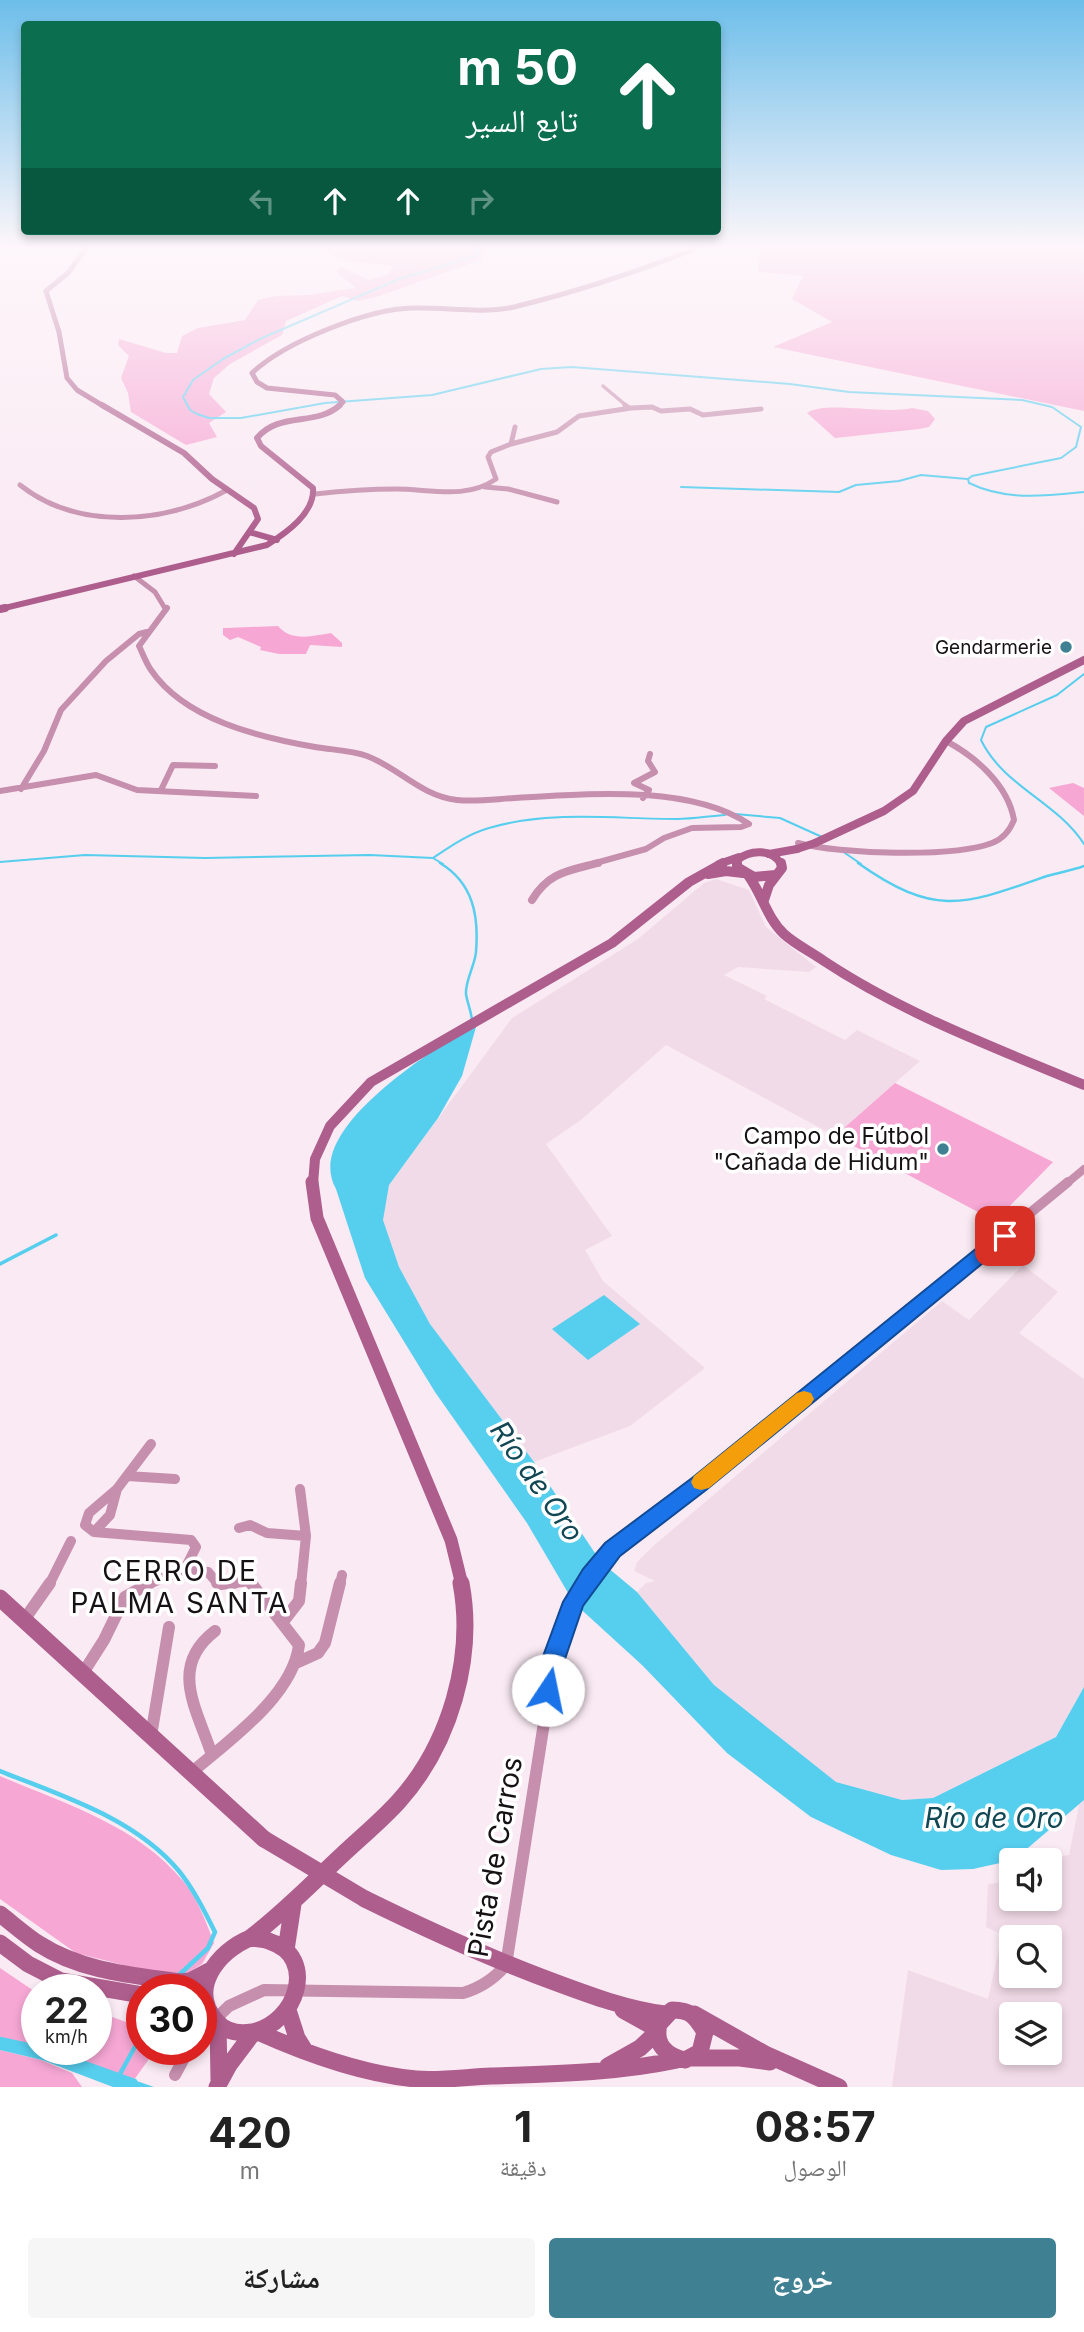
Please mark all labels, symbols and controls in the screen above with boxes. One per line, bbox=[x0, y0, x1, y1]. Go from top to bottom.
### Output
text: 50 m bbox=[457, 38, 578, 97]
icon: ahead bbox=[602, 49, 693, 140]
text: تابع السير bbox=[466, 101, 578, 140]
icon: left bbox=[243, 182, 281, 220]
icon: ahead bbox=[316, 182, 354, 220]
icon: ahead bbox=[389, 182, 427, 220]
icon: right bbox=[462, 182, 500, 220]
place label: Gendarmerie bbox=[935, 636, 1052, 659]
marker: Gendarmerie bbox=[1058, 639, 1074, 655]
place label: Campo de Fútbol "Cañada de Hidum" bbox=[713, 1122, 929, 1176]
marker: Campo de Fútbol "Cañada de Hidum" bbox=[935, 1141, 951, 1157]
pin bbox=[975, 1206, 1035, 1266]
icon: arrive bbox=[986, 1217, 1024, 1255]
water label: Río de Oro bbox=[483, 1414, 591, 1548]
district label: CERRO DE PALMA SANTA bbox=[71, 1554, 289, 1620]
position arrow bbox=[511, 1653, 585, 1727]
street label: Pista de Carros bbox=[461, 1754, 529, 1960]
water label: Río de Oro bbox=[925, 1801, 1063, 1835]
map controls bbox=[999, 1848, 1062, 2065]
button: sound bbox=[999, 1848, 1062, 1911]
button: search bbox=[999, 1925, 1062, 1988]
speed limit sign: 30 bbox=[126, 1974, 217, 2065]
text: 22 bbox=[44, 1989, 89, 2031]
button: layers bbox=[999, 2002, 1062, 2065]
text: km/h bbox=[45, 2026, 88, 2047]
text: 1 bbox=[514, 2101, 532, 2152]
text: 08:57 bbox=[755, 2101, 876, 2152]
text: 420 bbox=[208, 2107, 291, 2158]
text: دقيقة bbox=[500, 2154, 547, 2182]
text: الوصول bbox=[783, 2154, 847, 2182]
text: m bbox=[240, 2157, 260, 2185]
button: مشاركة bbox=[28, 2238, 535, 2318]
button: خروج bbox=[549, 2238, 1056, 2318]

